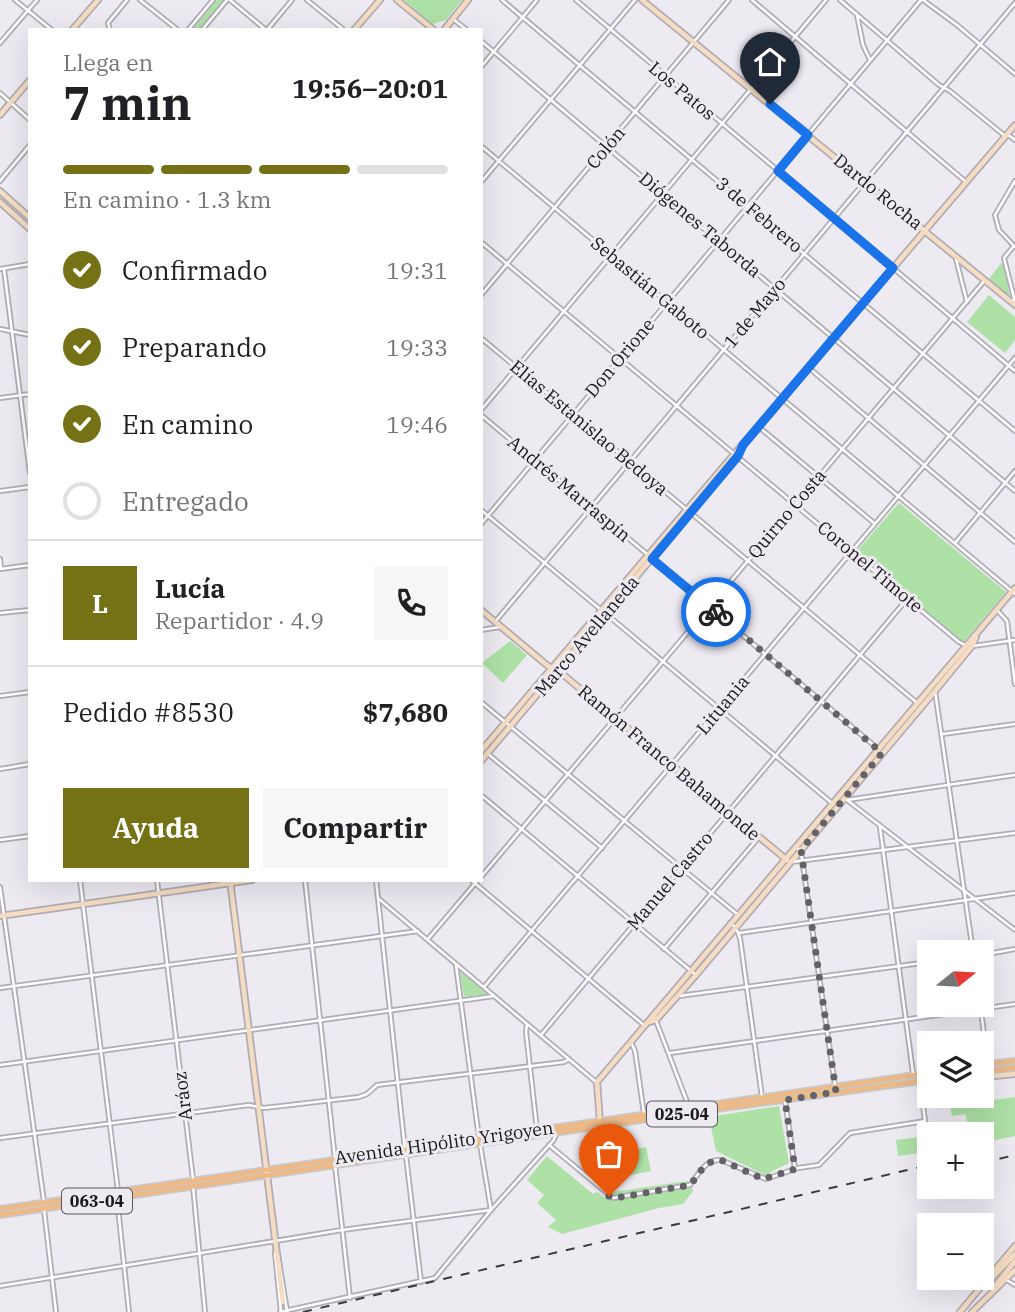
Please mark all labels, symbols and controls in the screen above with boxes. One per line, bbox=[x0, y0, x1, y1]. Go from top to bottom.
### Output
pin bbox=[740, 32, 800, 104]
icon: home bbox=[751, 43, 789, 81]
text: Llega en bbox=[63, 47, 153, 77]
street label: Los Patos bbox=[644, 56, 720, 125]
text: 19:56–20:01 bbox=[292, 71, 448, 105]
text: 7 min bbox=[63, 73, 192, 133]
street label: Colón bbox=[581, 122, 630, 174]
street label: Dardo Rocha bbox=[829, 149, 928, 235]
street label: Diógenes Taborda bbox=[635, 167, 766, 283]
street label: 3 de Febrero bbox=[711, 172, 807, 258]
text: En camino · 1.3 km bbox=[63, 184, 272, 214]
street label: Sebastián Gaboto bbox=[586, 231, 714, 344]
icon: check bbox=[63, 251, 101, 289]
text: Confirmado bbox=[122, 253, 267, 287]
text: 19:31 bbox=[386, 255, 448, 285]
street label: 1 de Mayo bbox=[719, 273, 791, 353]
street label: Don Orione bbox=[580, 313, 659, 402]
icon: check bbox=[63, 328, 101, 366]
text: Preparando bbox=[122, 330, 267, 364]
text: 19:33 bbox=[386, 332, 448, 362]
street label: Elías Estanislao Bedoya bbox=[506, 355, 673, 501]
icon: check bbox=[63, 405, 101, 443]
text: En camino bbox=[122, 407, 253, 441]
text: 19:46 bbox=[386, 409, 448, 439]
street label: Andrés Marraspín bbox=[503, 430, 636, 547]
street label: Quirno Costa bbox=[742, 464, 831, 563]
text: Entregado bbox=[122, 484, 249, 518]
street label: Coronel Timote bbox=[813, 516, 928, 618]
button: phone bbox=[374, 566, 448, 640]
street label: Marco Avellaneda bbox=[529, 570, 644, 701]
text: Lucía bbox=[155, 571, 225, 605]
courier bbox=[681, 577, 751, 647]
text: L bbox=[92, 586, 108, 620]
icon: bike bbox=[697, 593, 735, 631]
text: Repartidor · 4.9 bbox=[155, 605, 324, 635]
street label: Lituania bbox=[691, 670, 754, 739]
street label: Ramón Franco Bahamonde bbox=[574, 680, 765, 846]
text: Pedido #8530 bbox=[63, 695, 234, 729]
text: $7,680 bbox=[363, 695, 448, 729]
button: Ayuda bbox=[63, 788, 249, 868]
button: Compartir bbox=[263, 788, 448, 868]
street label: Manuel Castro bbox=[622, 827, 718, 935]
north arrow bbox=[917, 940, 994, 1017]
map controls bbox=[917, 940, 994, 1290]
button: layers bbox=[917, 1031, 994, 1108]
street label: Aráoz bbox=[168, 1070, 197, 1122]
road number: 025-04 bbox=[647, 1102, 717, 1126]
street label: Avenida Hipólito Yrigoyen bbox=[333, 1116, 555, 1169]
button: + bbox=[917, 1122, 994, 1199]
pin bbox=[579, 1124, 639, 1196]
icon: bag bbox=[590, 1135, 628, 1173]
road number: 063-04 bbox=[62, 1189, 132, 1214]
button: − bbox=[917, 1213, 994, 1290]

